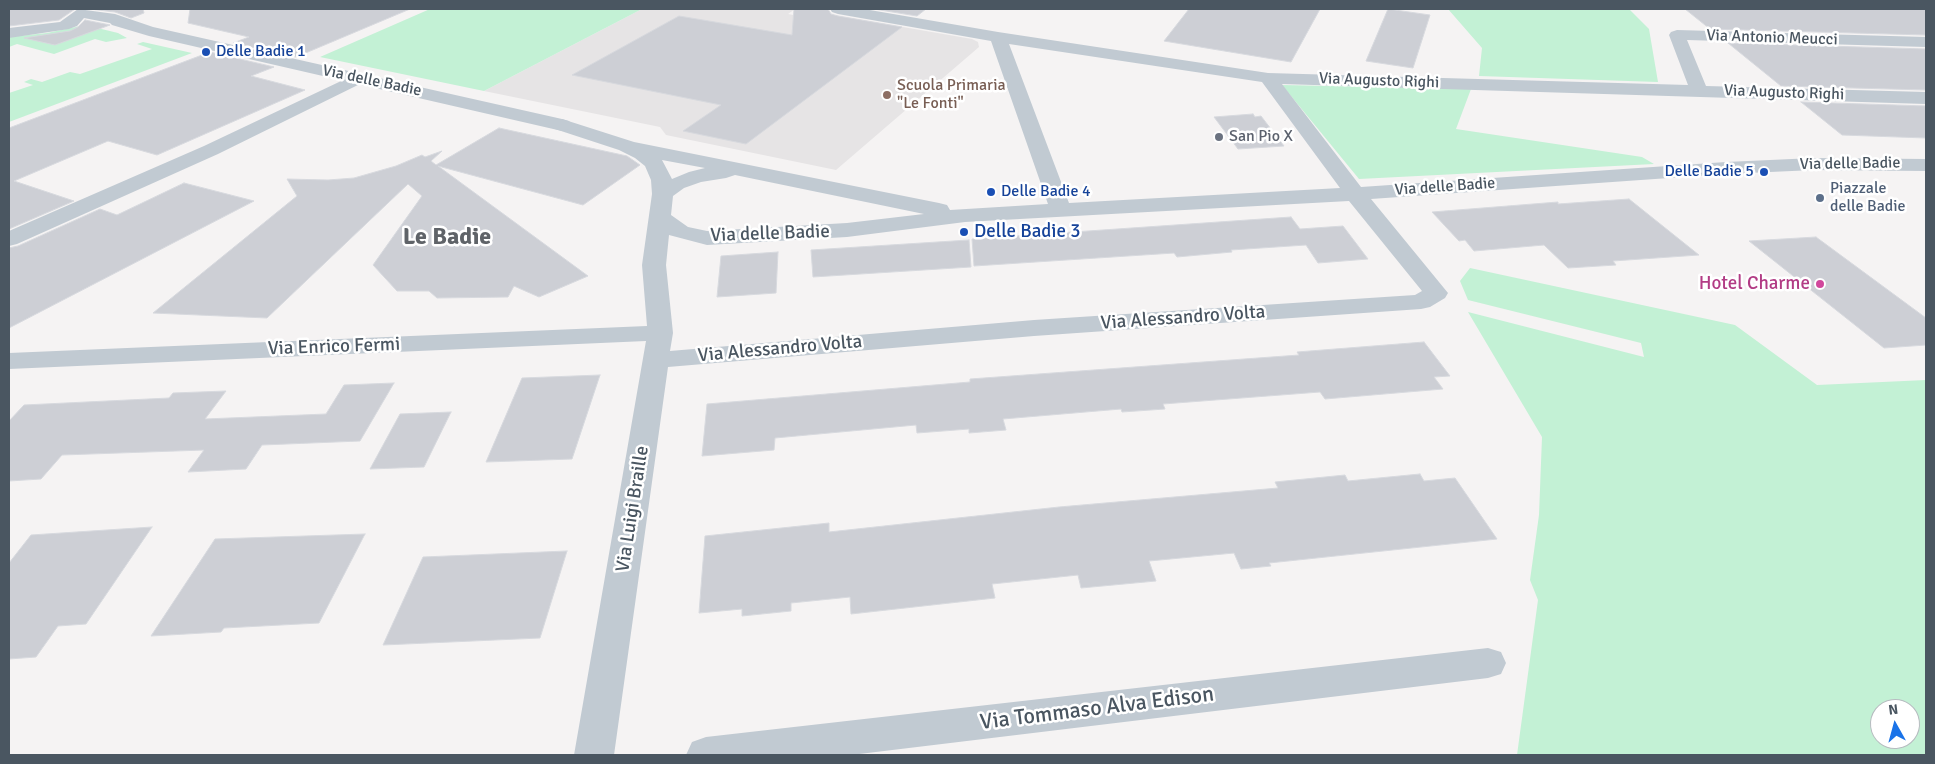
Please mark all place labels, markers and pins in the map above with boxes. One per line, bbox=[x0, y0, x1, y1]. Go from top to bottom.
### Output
place label: Delle Badie 1 bbox=[216, 42, 306, 62]
marker: Delle Badie 1 bbox=[200, 46, 212, 58]
place label: Scuola Primaria "Le Fonti" bbox=[897, 76, 1006, 114]
marker: Scuola Primaria "Le Fonti" bbox=[881, 89, 893, 101]
place label: San Pio X bbox=[1229, 127, 1293, 147]
marker: San Pio X bbox=[1213, 131, 1225, 143]
place label: Delle Badie 5 bbox=[1664, 162, 1754, 182]
marker: Delle Badie 5 bbox=[1758, 166, 1770, 178]
place label: Piazzale delle Badie bbox=[1830, 179, 1906, 217]
place label: Delle Badie 4 bbox=[1001, 182, 1091, 202]
marker: Delle Badie 4 bbox=[985, 186, 997, 198]
marker: Piazzale delle Badie bbox=[1814, 192, 1826, 204]
place label: Delle Badie 3 bbox=[974, 221, 1080, 243]
marker: Delle Badie 3 bbox=[958, 226, 970, 238]
place label: Hotel Charme bbox=[1699, 273, 1810, 295]
marker: Hotel Charme bbox=[1814, 278, 1826, 290]

